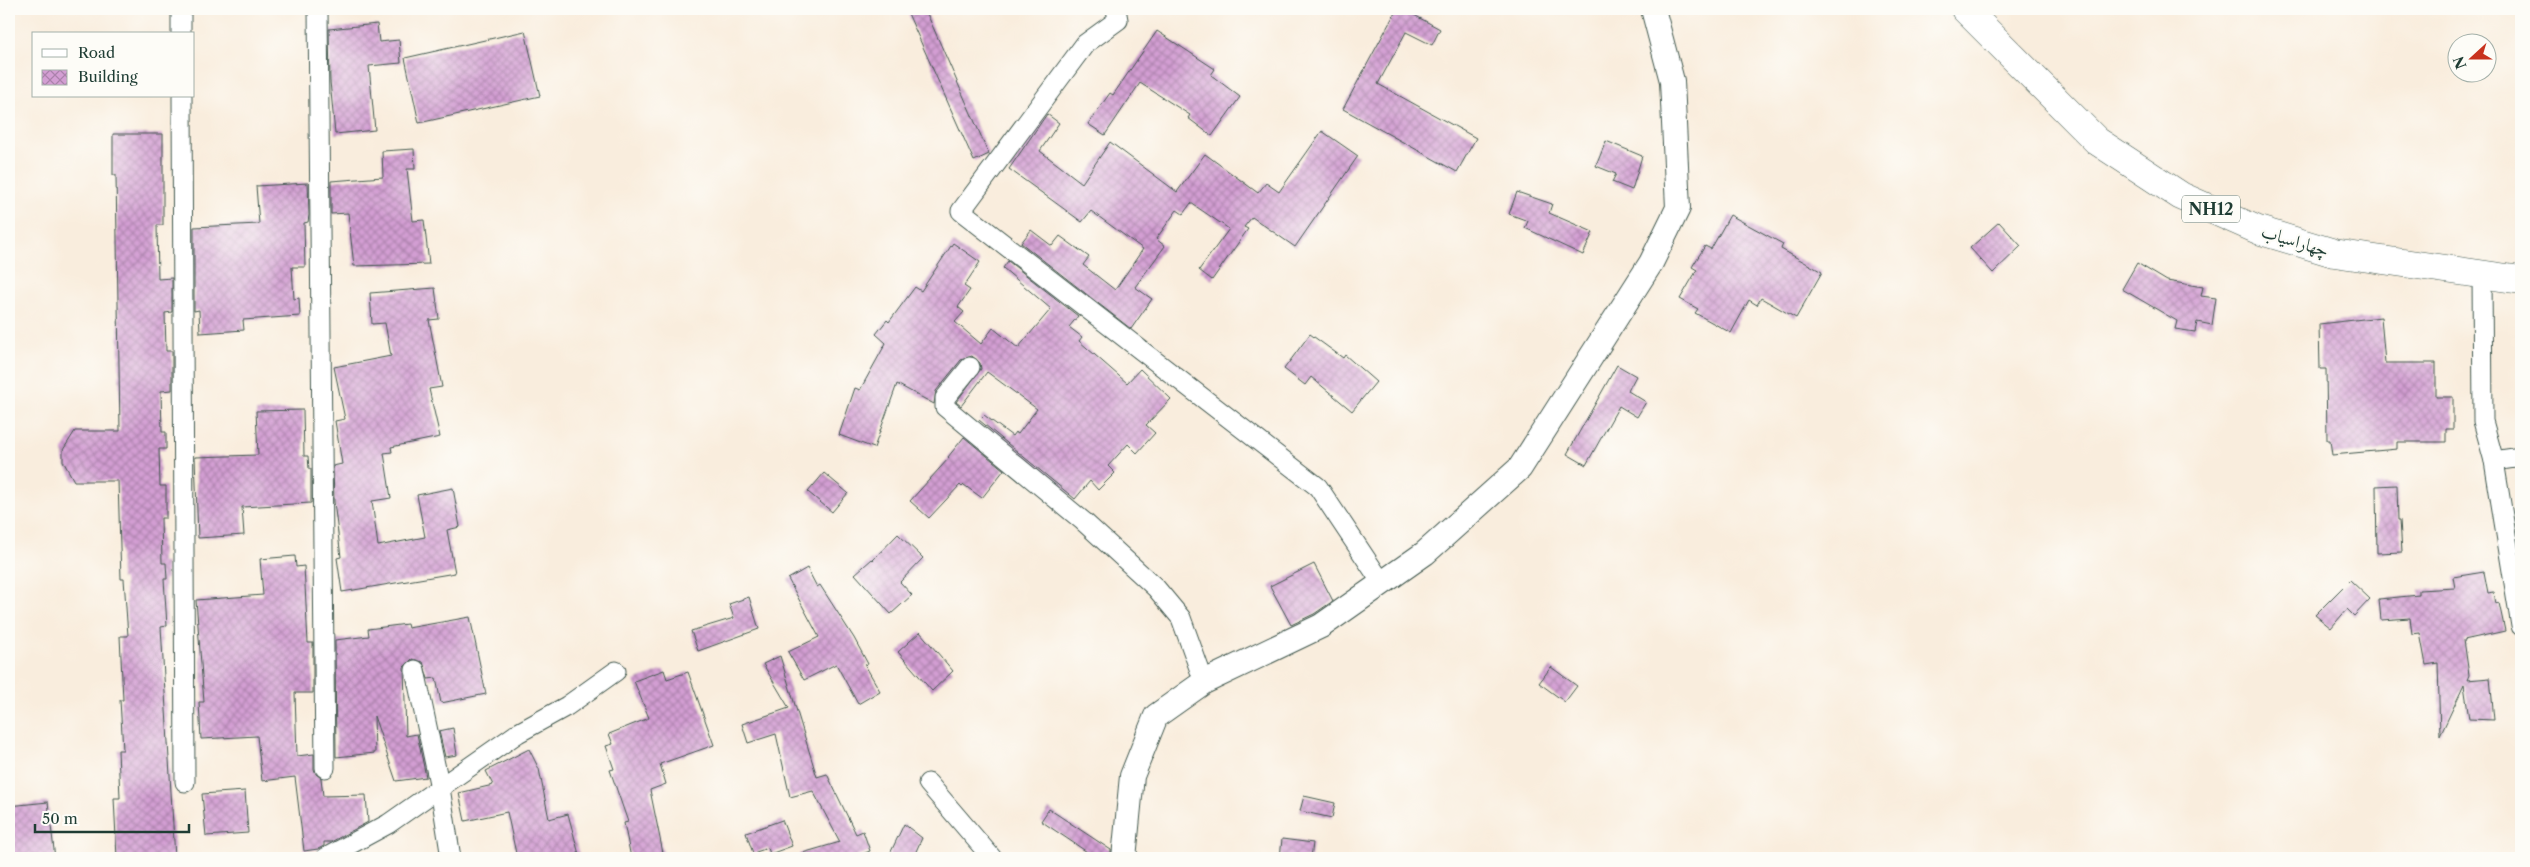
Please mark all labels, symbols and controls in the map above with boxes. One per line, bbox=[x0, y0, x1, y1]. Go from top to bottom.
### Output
legend bbox=[32, 32, 195, 98]
north arrow bbox=[2448, 32, 2498, 82]
text: Road bbox=[78, 43, 115, 62]
text: N bbox=[2449, 54, 2470, 72]
text: Building bbox=[78, 67, 138, 86]
road number: NH12 bbox=[2182, 195, 2240, 222]
street label: چهاراسیاب bbox=[2258, 220, 2331, 263]
scale bar bbox=[35, 802, 189, 834]
text: 50 m bbox=[42, 809, 78, 828]

